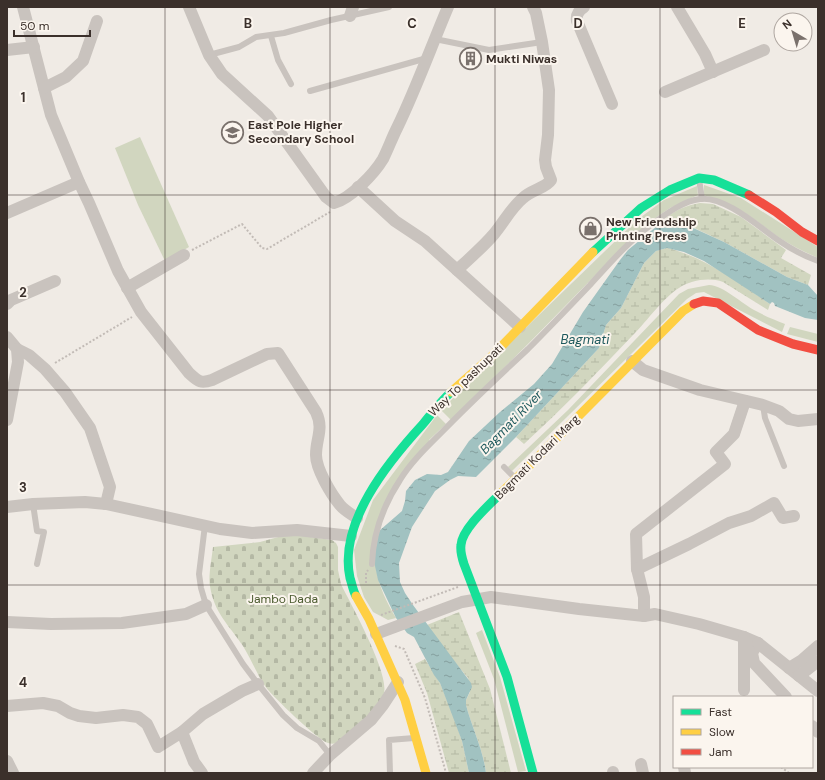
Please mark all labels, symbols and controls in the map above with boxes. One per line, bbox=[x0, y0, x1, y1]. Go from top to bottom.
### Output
scale bar bbox=[14, 12, 90, 38]
north arrow bbox=[773, 12, 813, 52]
text: B bbox=[244, 15, 252, 32]
text: C bbox=[407, 15, 417, 32]
text: D bbox=[573, 15, 583, 32]
text: E bbox=[738, 15, 746, 32]
text: N bbox=[779, 16, 794, 32]
text: 50 m bbox=[20, 18, 49, 34]
building icon: Mukti Niwas bbox=[458, 46, 484, 72]
place label: Mukti Niwas bbox=[486, 51, 557, 67]
text: 1 bbox=[21, 89, 25, 106]
place label: East Pole Higher Secondary School bbox=[248, 117, 354, 147]
school or university icon: East Pole Higher Secondary School bbox=[219, 119, 245, 145]
place label: New Friendship Printing Press bbox=[606, 214, 697, 244]
shop icon: New Friendship Printing Press bbox=[577, 216, 603, 242]
text: 2 bbox=[19, 284, 27, 301]
water label: Bagmati bbox=[560, 331, 610, 348]
street label: Way To pashupati bbox=[425, 340, 507, 420]
water label: Bagmati River bbox=[476, 386, 547, 458]
street label: Bagmati Kodari Marg bbox=[491, 411, 583, 503]
text: 3 bbox=[19, 479, 27, 496]
park label: Jambo Dada bbox=[248, 591, 318, 607]
text: 4 bbox=[19, 674, 27, 691]
legend bbox=[673, 696, 813, 768]
text: Fast bbox=[709, 704, 732, 720]
text: Slow bbox=[709, 724, 735, 740]
text: Jam bbox=[709, 744, 732, 760]

